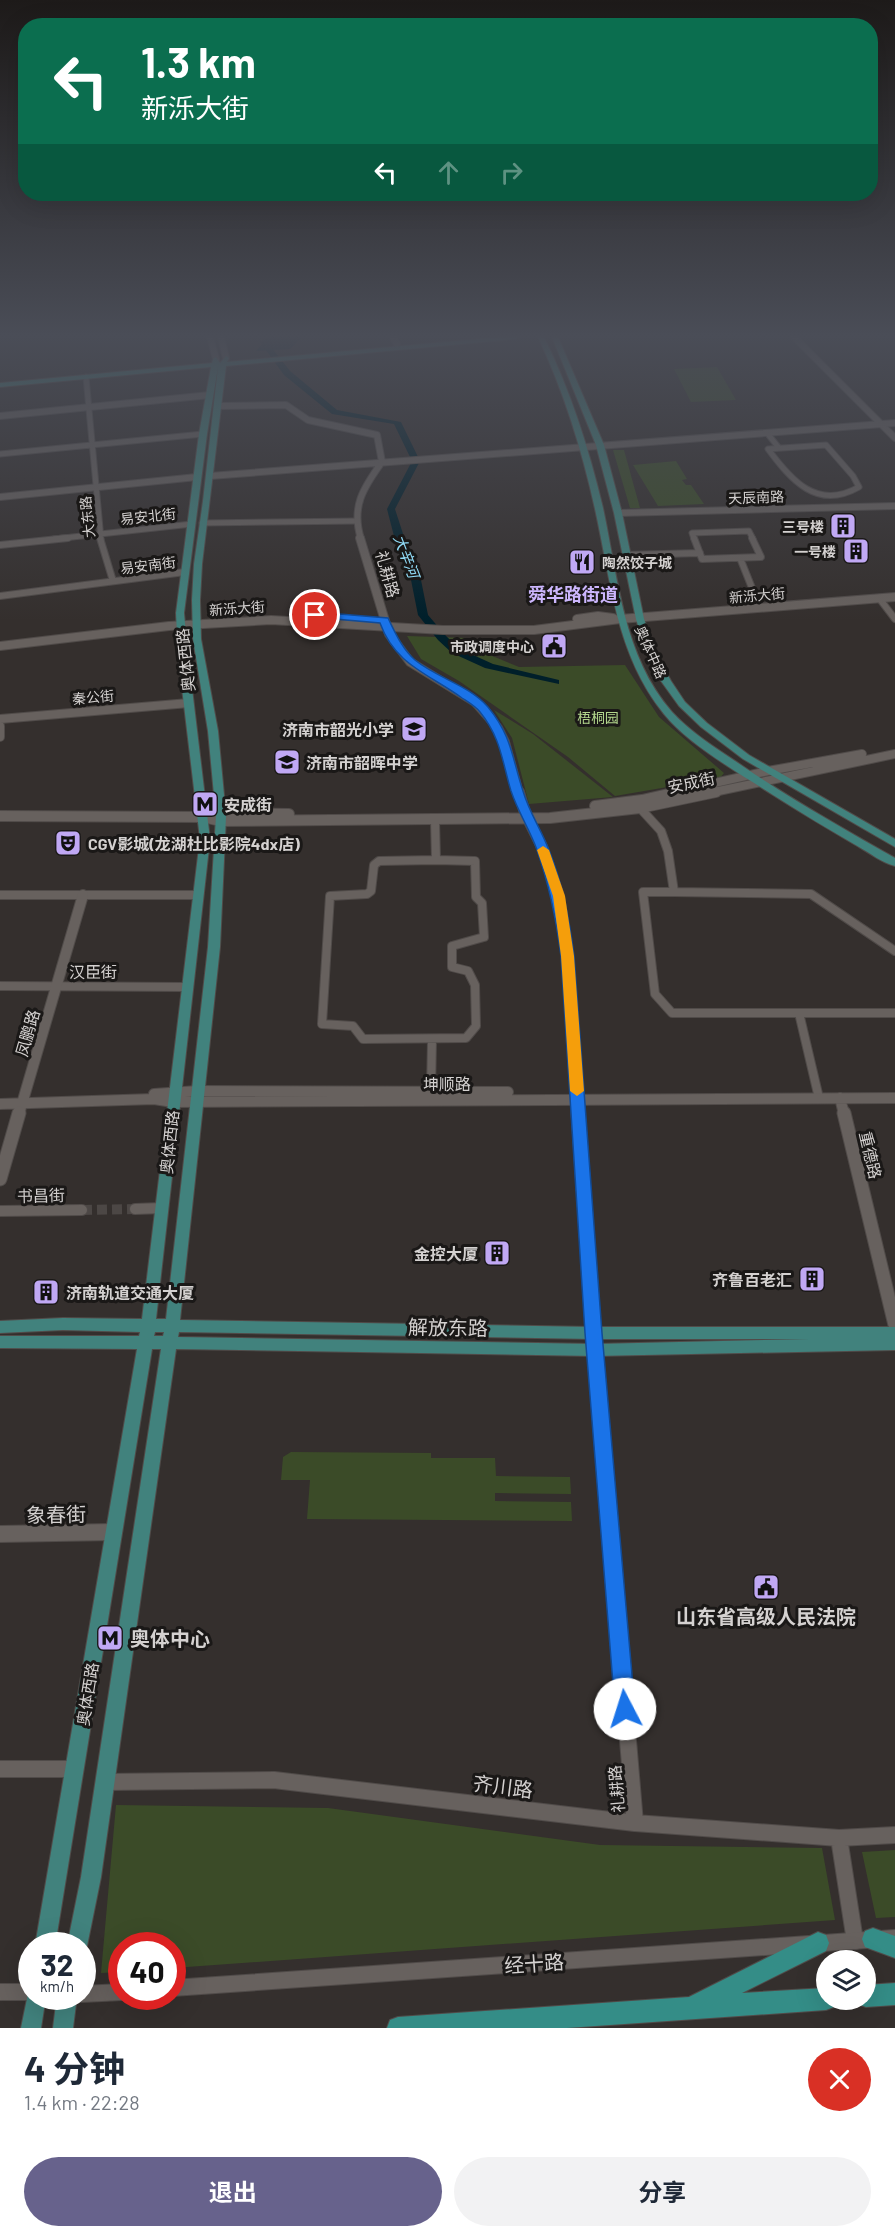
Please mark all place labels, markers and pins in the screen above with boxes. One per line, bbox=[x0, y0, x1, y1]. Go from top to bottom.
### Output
building icon: 三号楼 bbox=[828, 511, 858, 541]
place label: 三号楼 bbox=[782, 518, 824, 535]
building icon: 一号楼 bbox=[841, 536, 871, 566]
place label: 一号楼 bbox=[794, 543, 836, 560]
restaurant icon: 陶然饺子城 bbox=[567, 547, 597, 577]
place label: 陶然饺子城 bbox=[602, 554, 672, 571]
pin bbox=[289, 589, 340, 640]
public building icon: 市政调度中心 bbox=[539, 631, 569, 661]
place label: 市政调度中心 bbox=[450, 638, 534, 655]
school or university icon: 济南市韶光小学 bbox=[399, 714, 429, 744]
place label: 济南市韶光小学 bbox=[282, 720, 394, 739]
school or university icon: 济南市韶晖中学 bbox=[272, 747, 302, 777]
place label: 济南市韶晖中学 bbox=[306, 753, 418, 772]
metro station icon: 安成街 bbox=[190, 789, 220, 819]
place label: 安成街 bbox=[224, 795, 272, 814]
theatre icon: CGV影城(龙湖杜比影院4dx店) bbox=[53, 828, 83, 858]
place label: CGV影城(龙湖杜比影院4dx店) bbox=[88, 834, 300, 853]
building icon: 金控大厦 bbox=[482, 1238, 512, 1268]
place label: 金控大厦 bbox=[414, 1244, 478, 1263]
building icon: 齐鲁百老汇 bbox=[797, 1264, 827, 1294]
place label: 齐鲁百老汇 bbox=[712, 1270, 792, 1289]
building icon: 济南轨道交通大厦 bbox=[31, 1277, 61, 1307]
place label: 济南轨道交通大厦 bbox=[66, 1283, 194, 1302]
public building icon: 山东省高级人民法院 bbox=[751, 1572, 781, 1602]
place label: 山东省高级人民法院 bbox=[676, 1604, 856, 1628]
metro station icon: 奥体中心 bbox=[95, 1623, 125, 1653]
place label: 奥体中心 bbox=[130, 1626, 210, 1650]

